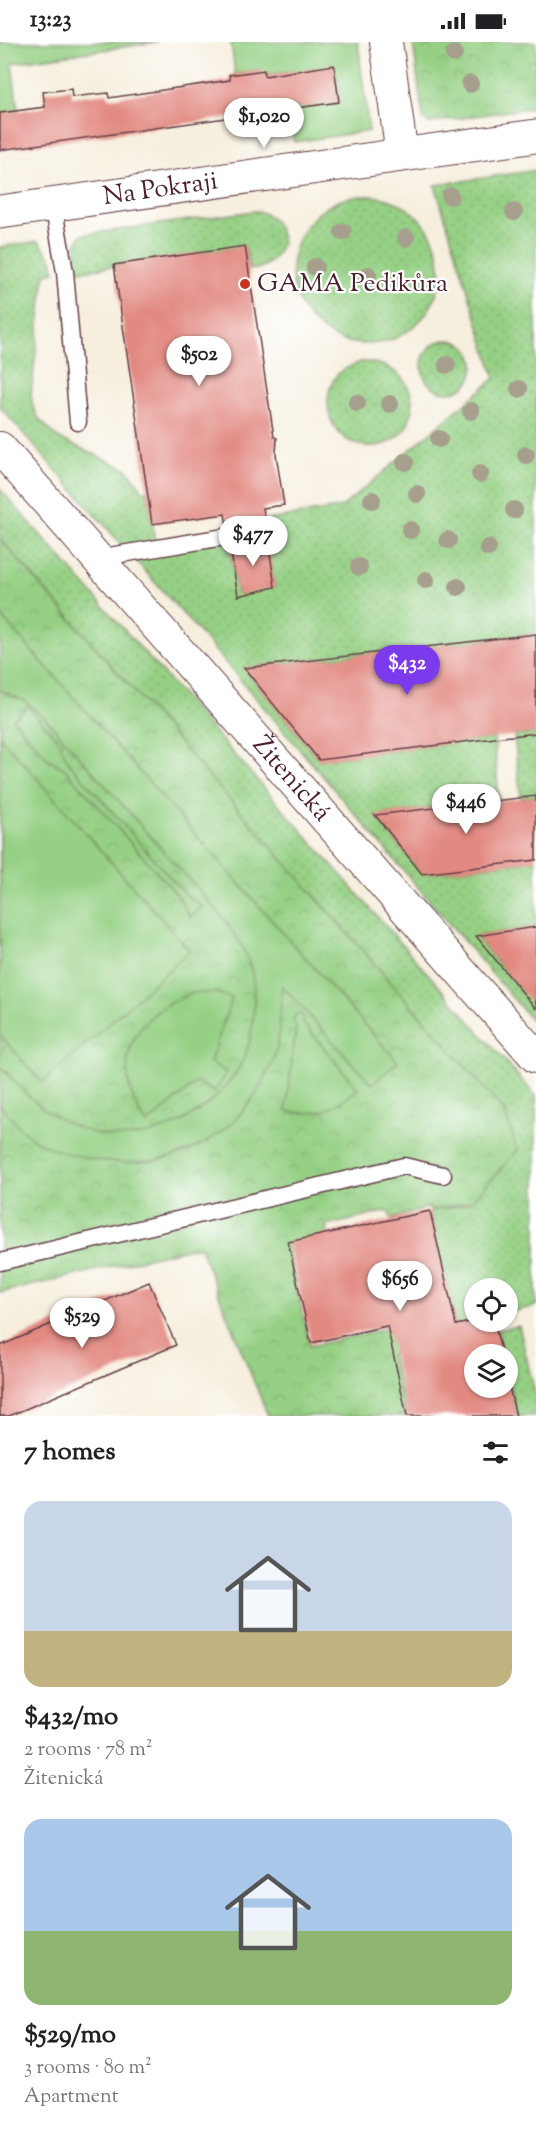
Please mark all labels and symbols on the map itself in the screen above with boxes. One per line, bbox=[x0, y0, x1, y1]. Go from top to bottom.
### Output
pin: $1,020 bbox=[215, 98, 313, 149]
street label: Na Pokraji bbox=[101, 163, 220, 216]
place label: GAMA Pedikůra bbox=[257, 266, 448, 303]
marker: GAMA Pedikůra bbox=[238, 277, 252, 291]
pin: $502 bbox=[163, 336, 235, 387]
pin: $477 bbox=[217, 516, 289, 567]
pin: $432 bbox=[371, 645, 443, 696]
street label: Žitenická bbox=[243, 728, 339, 830]
pin: $446 bbox=[430, 784, 502, 835]
pin: $656 bbox=[364, 1261, 436, 1312]
pin: $529 bbox=[46, 1298, 118, 1349]

